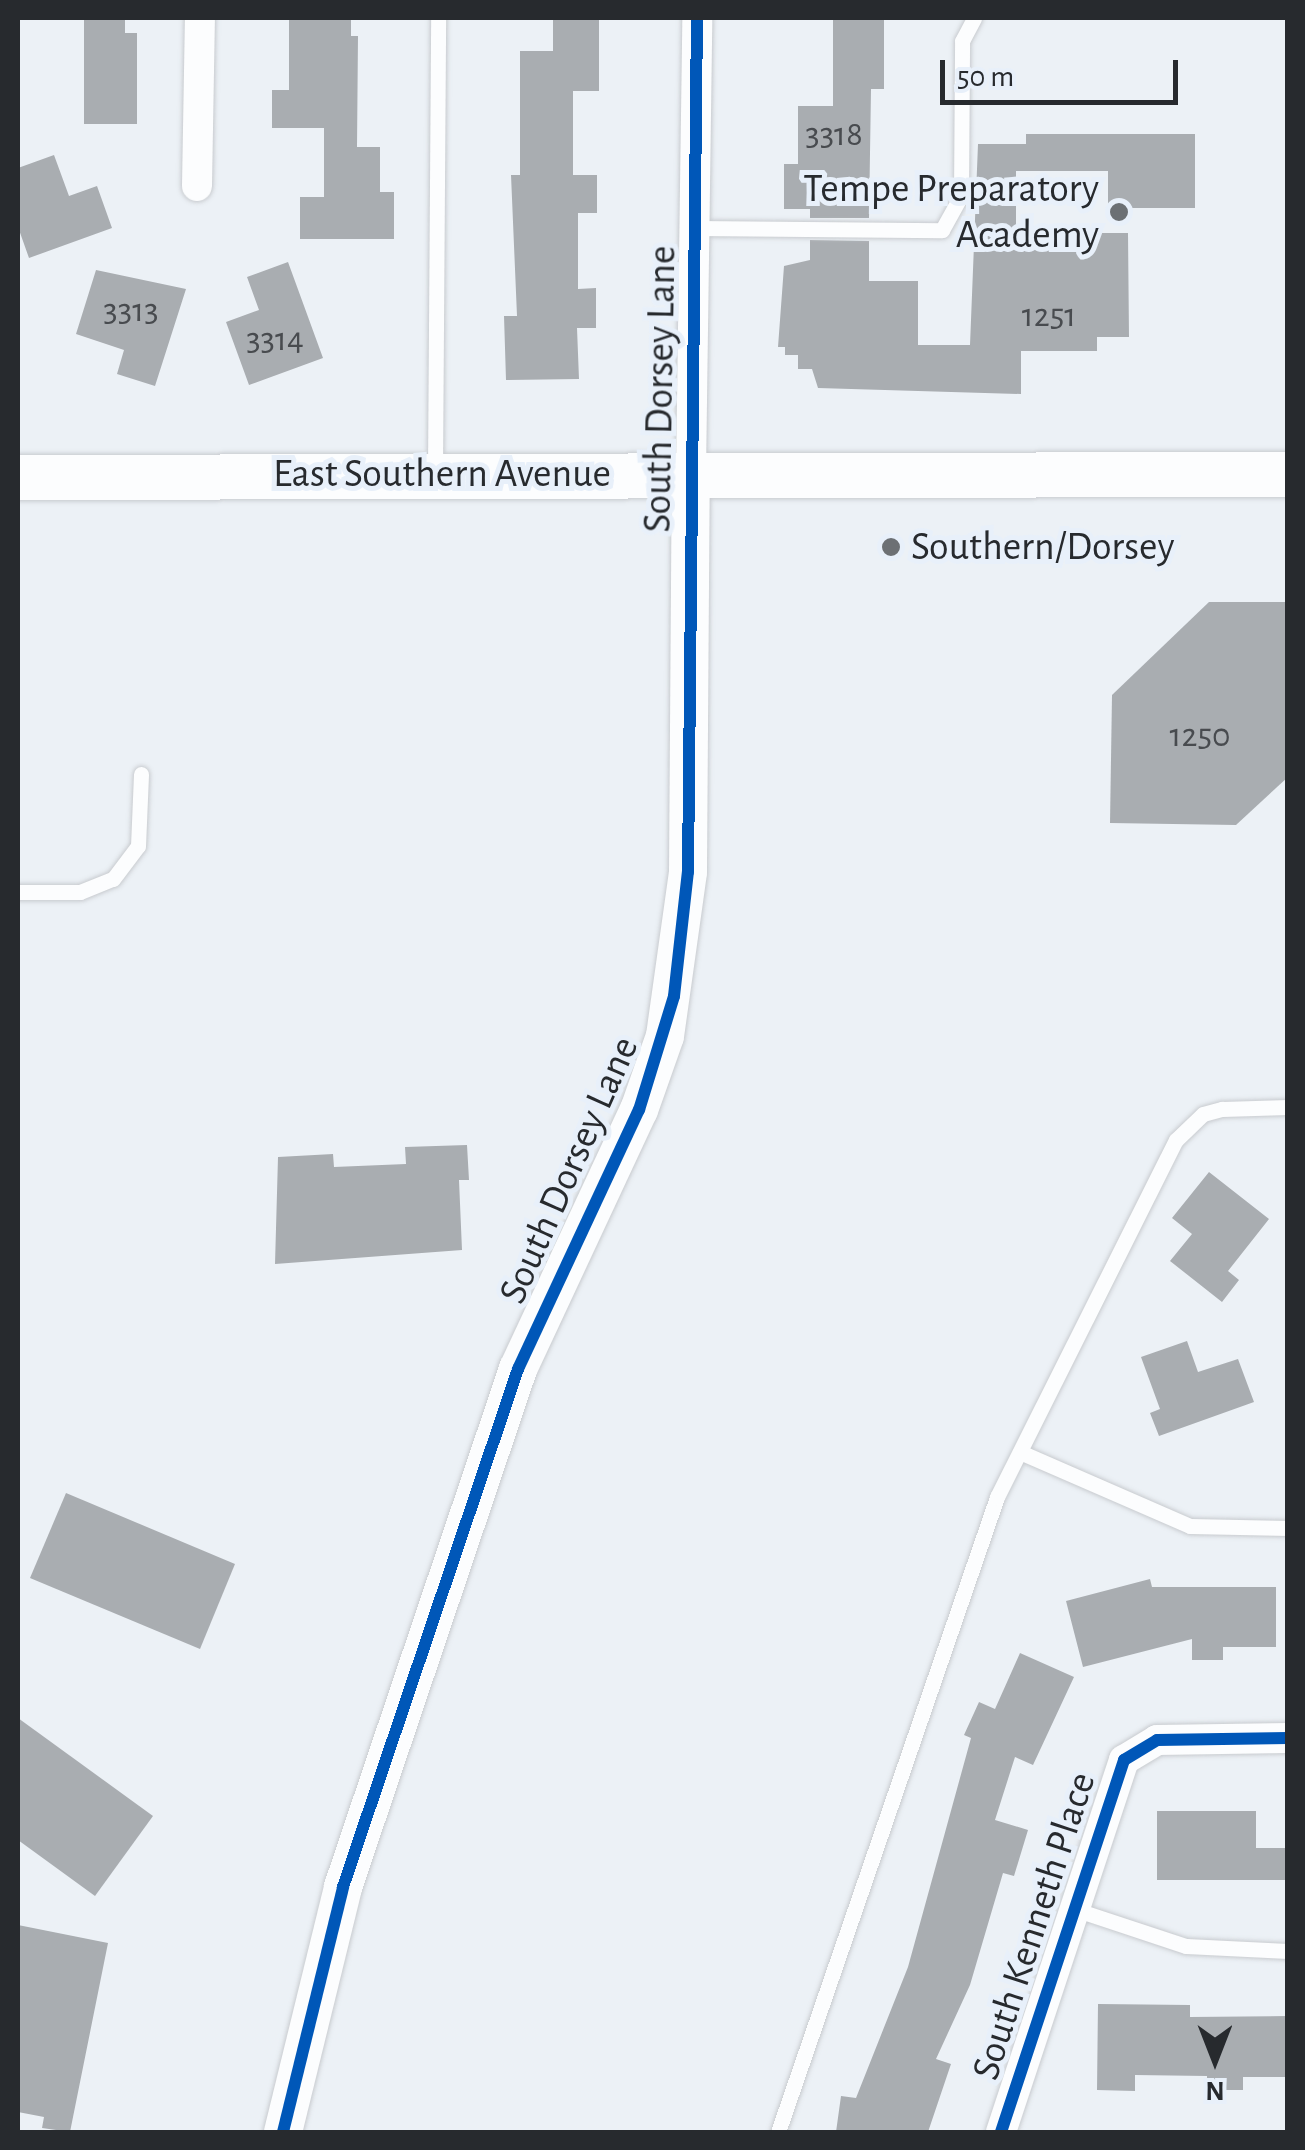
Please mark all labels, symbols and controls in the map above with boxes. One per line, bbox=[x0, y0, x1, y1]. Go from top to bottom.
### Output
scale bar bbox=[945, 40, 1182, 102]
text: 50 m bbox=[957, 62, 1014, 92]
house number: 3318 bbox=[805, 114, 863, 156]
place label: Tempe Preparatory Academy bbox=[803, 165, 1099, 259]
marker: Tempe Preparatory Academy bbox=[1108, 201, 1130, 223]
street label: South Dorsey Lane bbox=[633, 245, 687, 533]
house number: 3313 bbox=[103, 290, 159, 332]
house number: 1251 bbox=[1022, 295, 1076, 337]
house number: 3314 bbox=[246, 319, 304, 361]
street label: East Southern Avenue bbox=[273, 450, 611, 498]
place label: Southern/Dorsey bbox=[911, 523, 1174, 571]
marker: Southern/Dorsey bbox=[880, 536, 902, 558]
house number: 1250 bbox=[1169, 715, 1231, 757]
street label: South Dorsey Lane bbox=[489, 1029, 649, 1311]
street label: South Kenneth Place bbox=[962, 1766, 1106, 2086]
north arrow bbox=[1165, 2010, 1265, 2110]
text: N bbox=[1205, 2076, 1225, 2104]

